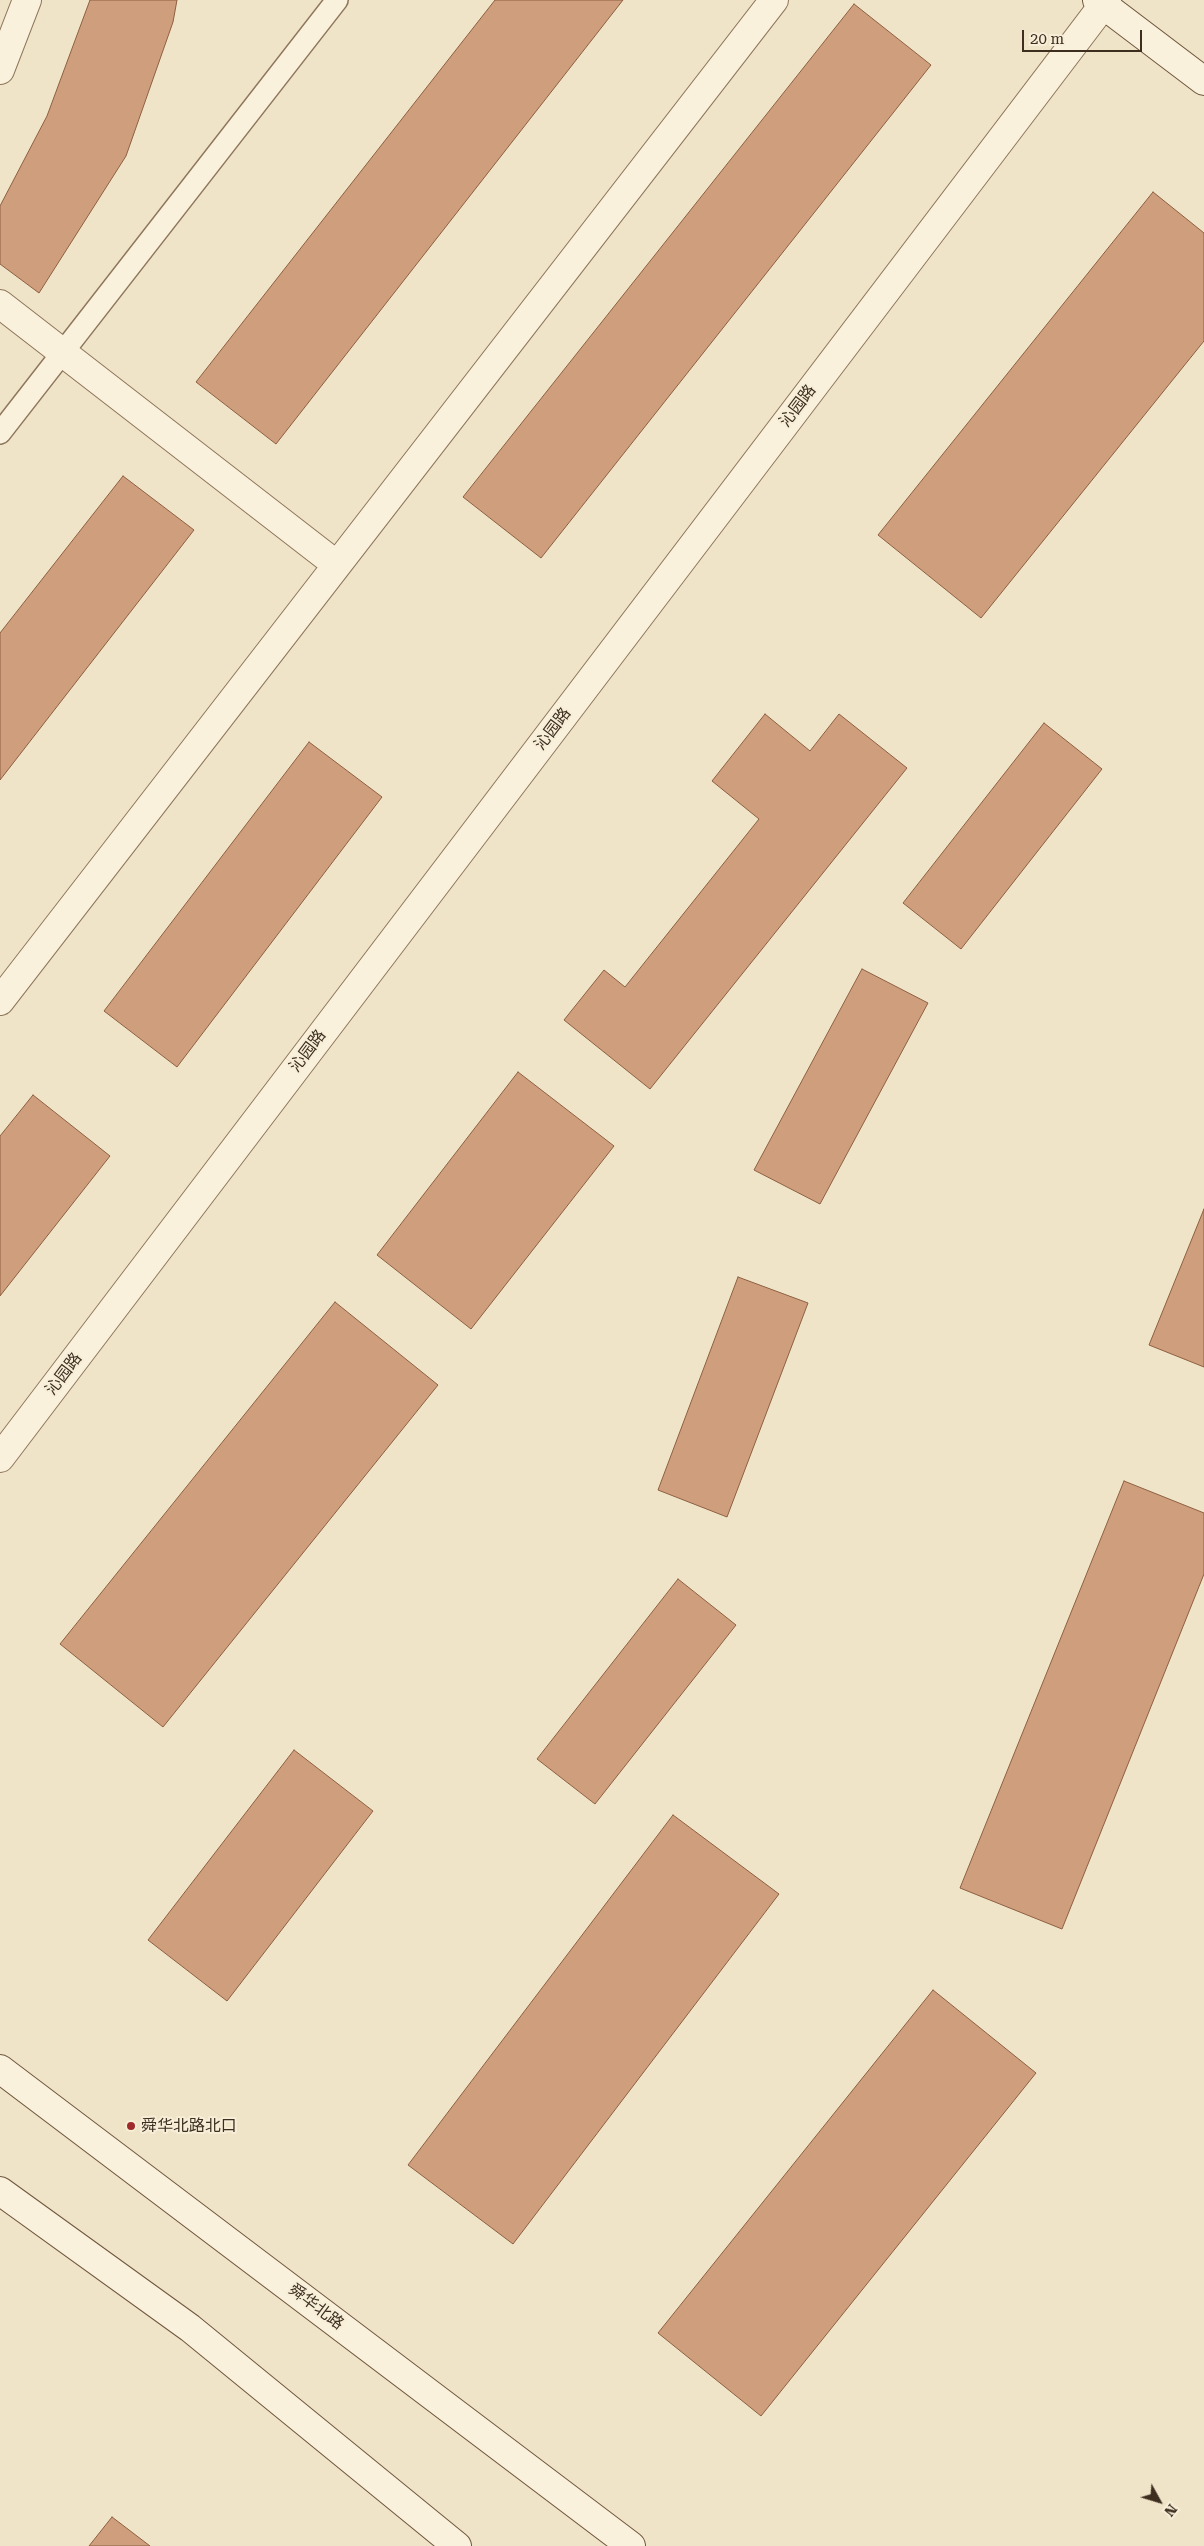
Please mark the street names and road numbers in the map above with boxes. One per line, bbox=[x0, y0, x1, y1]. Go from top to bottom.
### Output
street label: 沁园路 bbox=[776, 381, 820, 431]
street label: 沁园路 bbox=[531, 704, 575, 754]
street label: 沁园路 bbox=[286, 1026, 330, 1076]
street label: 沁园路 bbox=[42, 1349, 86, 1399]
street label: 舜华北路 bbox=[285, 2280, 347, 2334]

